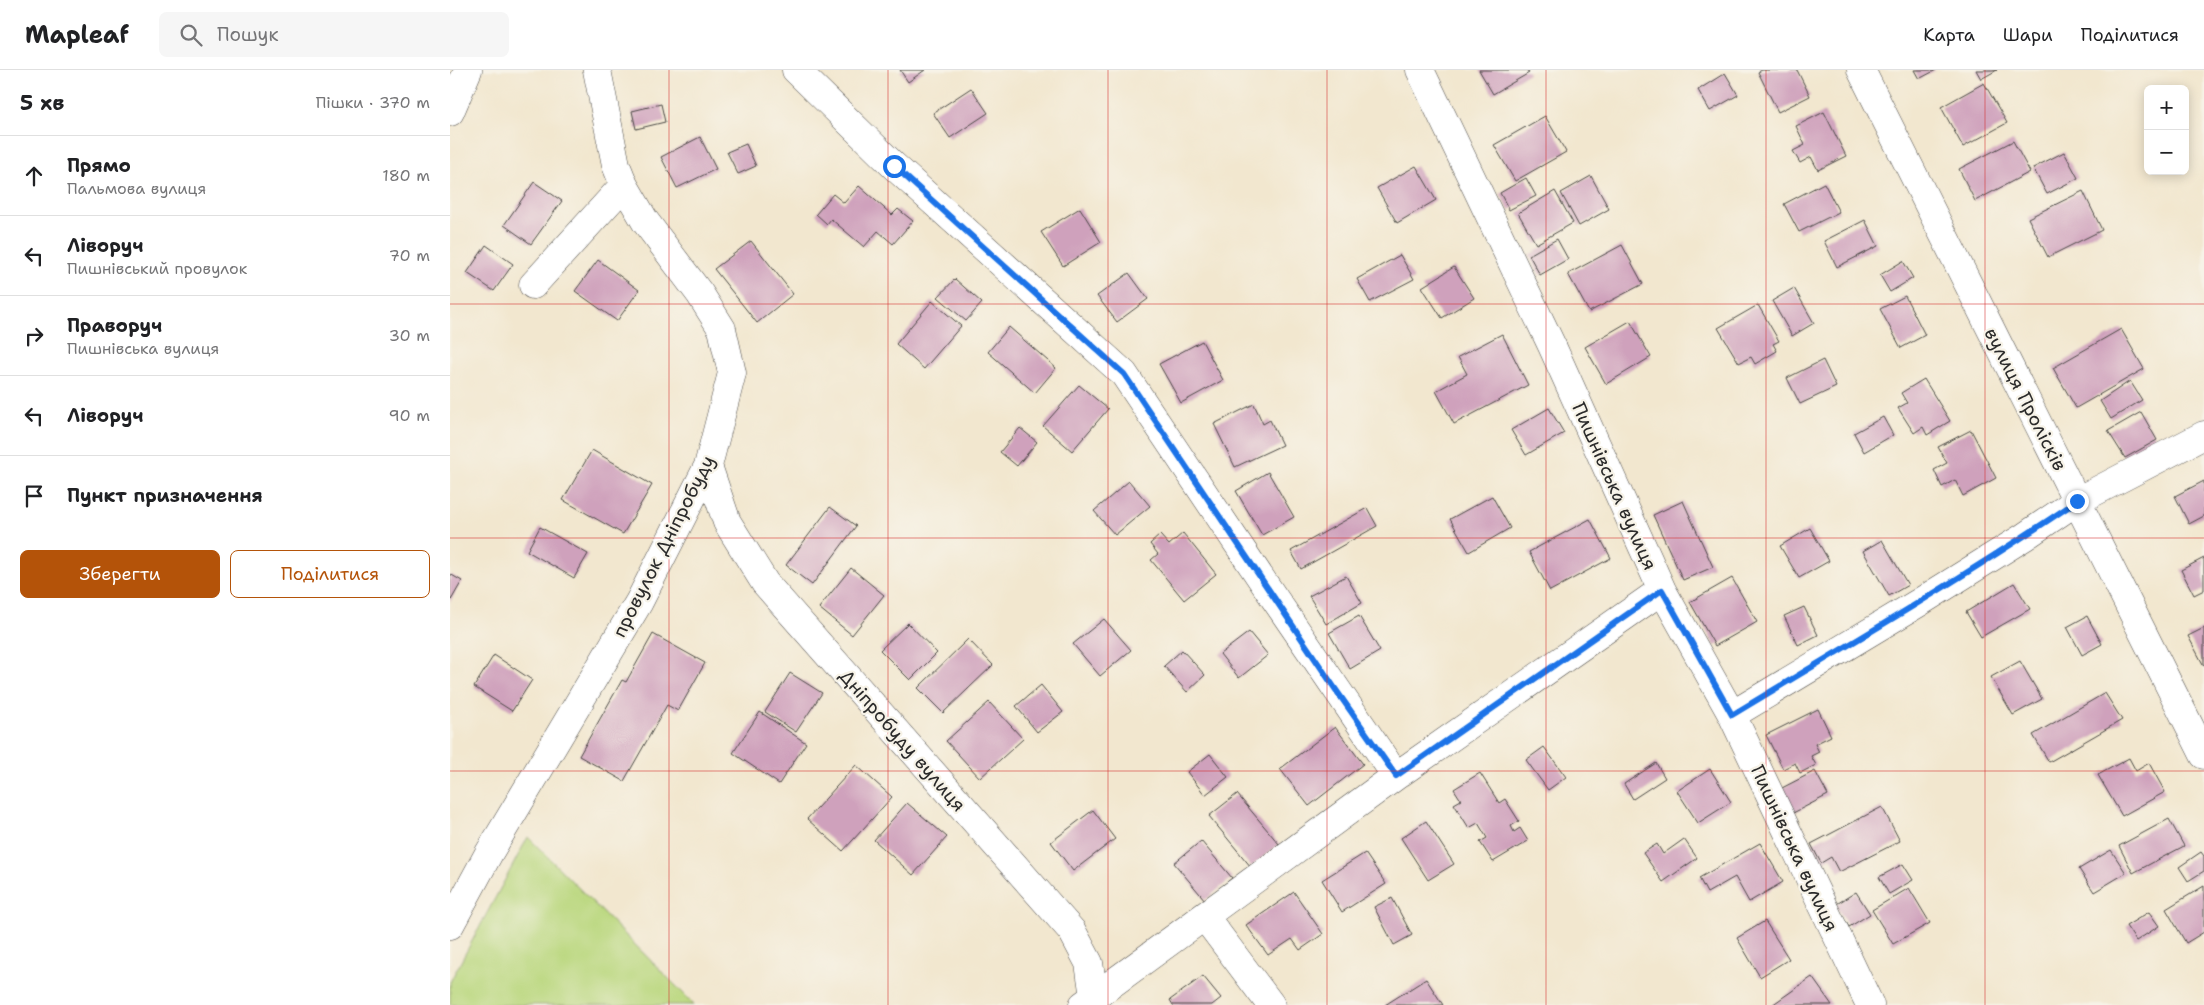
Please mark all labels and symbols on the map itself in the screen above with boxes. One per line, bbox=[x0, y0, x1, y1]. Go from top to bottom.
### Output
route start bbox=[883, 155, 906, 178]
street label: вулиця Пролісків bbox=[1979, 323, 2072, 475]
street label: Пишнівська вулиця bbox=[1566, 398, 1663, 574]
street label: провулок Дніпробуду bbox=[607, 451, 720, 642]
route end bbox=[2066, 490, 2089, 513]
street label: Дніпробуду вулиця bbox=[834, 664, 971, 817]
street label: Пишнівська вулиця bbox=[1745, 761, 1844, 936]

